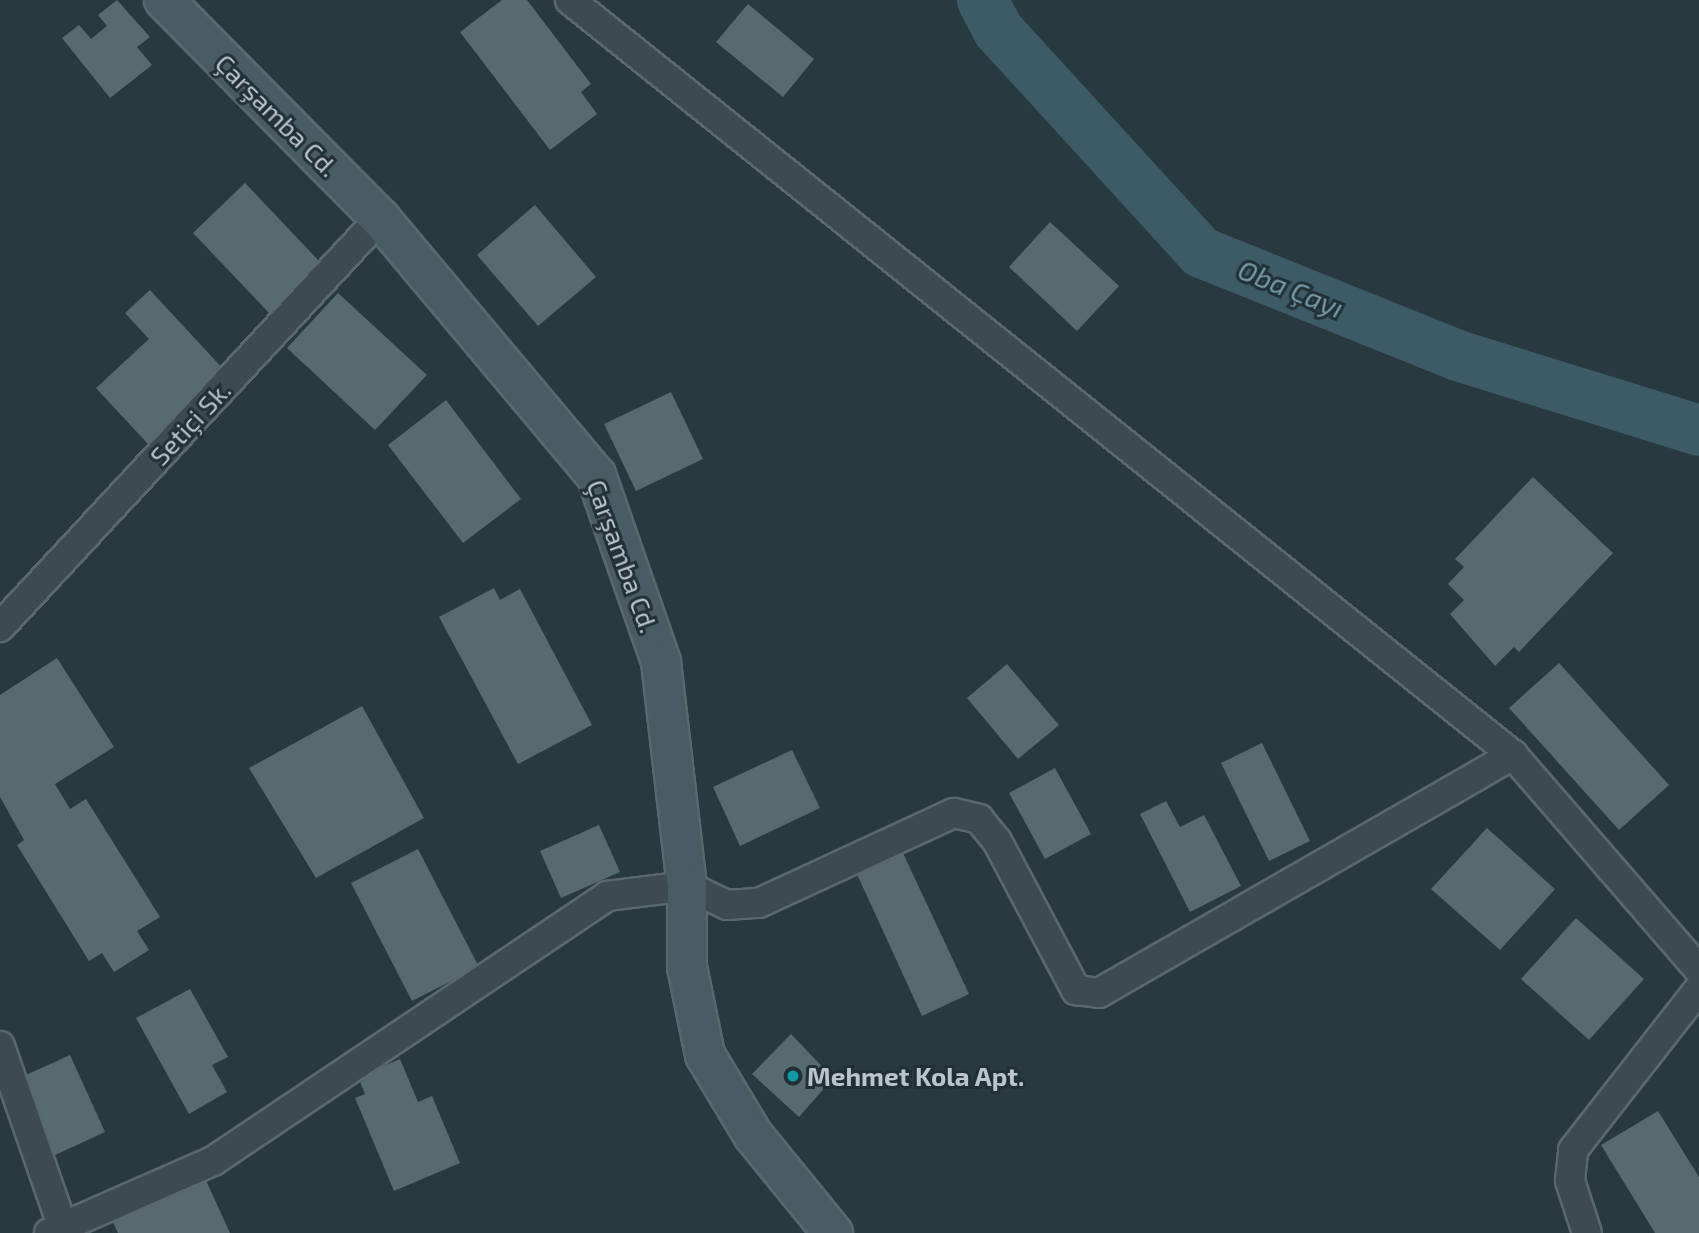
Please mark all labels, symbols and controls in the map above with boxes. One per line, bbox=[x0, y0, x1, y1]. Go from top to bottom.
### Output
street label: Çarşamba Cd. bbox=[209, 47, 345, 183]
water label: Oba Çayı bbox=[1233, 252, 1349, 324]
street label: Setiçi Sk. bbox=[143, 374, 237, 472]
street label: Çarşamba Cd. bbox=[581, 475, 665, 637]
place label: Mehmet Kola Apt. bbox=[807, 1060, 1025, 1092]
marker: Mehmet Kola Apt. bbox=[785, 1068, 801, 1084]

